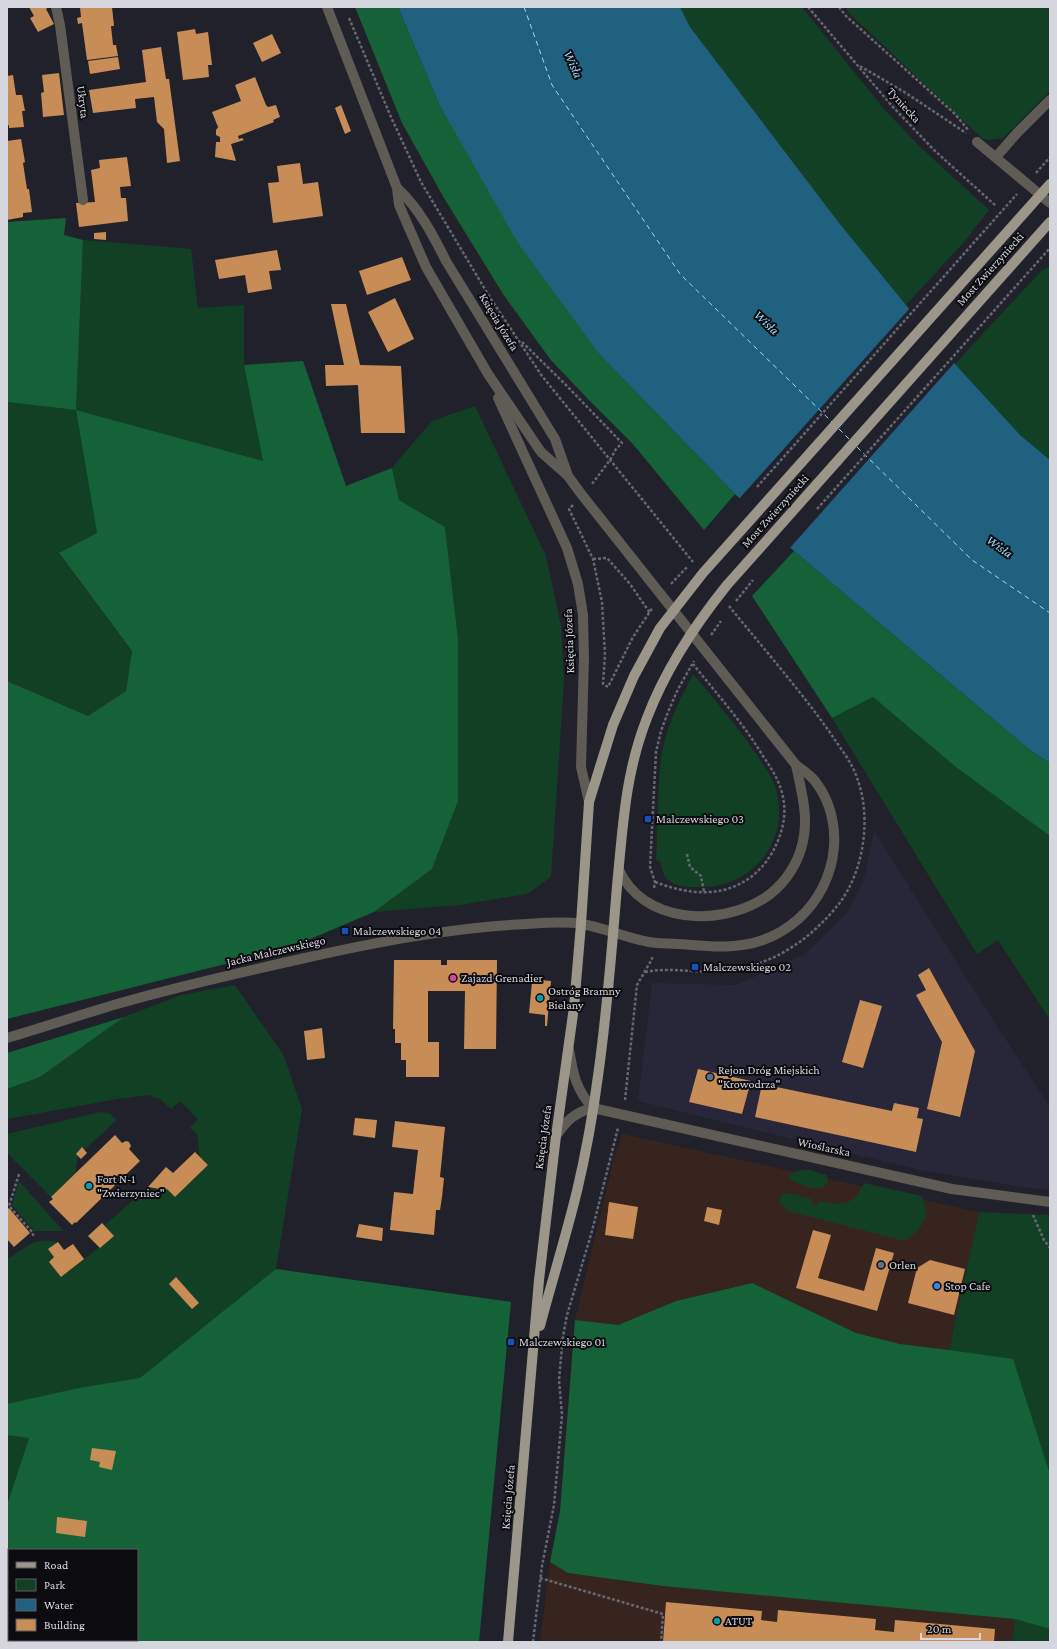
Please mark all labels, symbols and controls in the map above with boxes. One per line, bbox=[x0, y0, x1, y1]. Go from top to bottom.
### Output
water label: Wisła bbox=[561, 48, 586, 80]
street label: Tyniecka bbox=[884, 84, 924, 126]
street label: Ukryta bbox=[74, 85, 92, 120]
street label: Most Zwierzyniecki bbox=[953, 230, 1027, 308]
street label: Księcia Józefa bbox=[476, 291, 522, 354]
water label: Wisła bbox=[751, 307, 782, 338]
street label: Most Zwierzyniecki bbox=[738, 472, 812, 550]
water label: Wisła bbox=[984, 532, 1016, 561]
street label: Księcia Józefa bbox=[561, 608, 577, 674]
place label: Malczewskiego 03 bbox=[656, 812, 744, 826]
marker: Malczewskiego 03 bbox=[643, 814, 653, 824]
place label: Malczewskiego 04 bbox=[353, 924, 441, 938]
marker: Malczewskiego 04 bbox=[340, 926, 350, 936]
street label: Jacka Malczewskiego bbox=[224, 933, 327, 969]
place label: Malczewskiego 02 bbox=[703, 960, 791, 974]
marker: Malczewskiego 02 bbox=[690, 962, 700, 972]
place label: Zajazd Grenadier bbox=[461, 971, 544, 985]
marker: Zajazd Grenadier bbox=[448, 973, 458, 983]
place label: Ostróg Bramny Bielany bbox=[548, 984, 621, 1012]
marker: Ostróg Bramny Bielany bbox=[535, 993, 545, 1003]
place label: Rejon Dróg Miejskich "Krowodrza" bbox=[718, 1063, 820, 1091]
marker: Rejon Dróg Miejskich "Krowodrza" bbox=[705, 1072, 715, 1082]
street label: Księcia Józefa bbox=[532, 1103, 555, 1170]
street label: Wioślarska bbox=[796, 1135, 852, 1159]
place label: Fort N-1 "Zwierzyniec" bbox=[97, 1172, 165, 1200]
marker: Fort N-1 "Zwierzyniec" bbox=[84, 1181, 94, 1191]
place label: Orlen bbox=[889, 1258, 917, 1272]
marker: Orlen bbox=[876, 1260, 886, 1270]
place label: Stop Cafe bbox=[945, 1279, 990, 1293]
marker: Stop Cafe bbox=[932, 1281, 942, 1291]
place label: Malczewskiego 01 bbox=[519, 1335, 605, 1349]
marker: Malczewskiego 01 bbox=[506, 1337, 516, 1347]
street label: Księcia Józefa bbox=[498, 1464, 518, 1530]
legend bbox=[8, 1549, 138, 1641]
text: Road bbox=[44, 1558, 69, 1572]
text: Park bbox=[44, 1578, 66, 1592]
text: Water bbox=[44, 1598, 74, 1612]
place label: ATUT bbox=[725, 1614, 753, 1628]
scale bar bbox=[921, 1615, 980, 1641]
marker: ATUT bbox=[712, 1616, 722, 1626]
text: Building bbox=[44, 1618, 85, 1632]
text: 20 m bbox=[927, 1622, 952, 1636]

